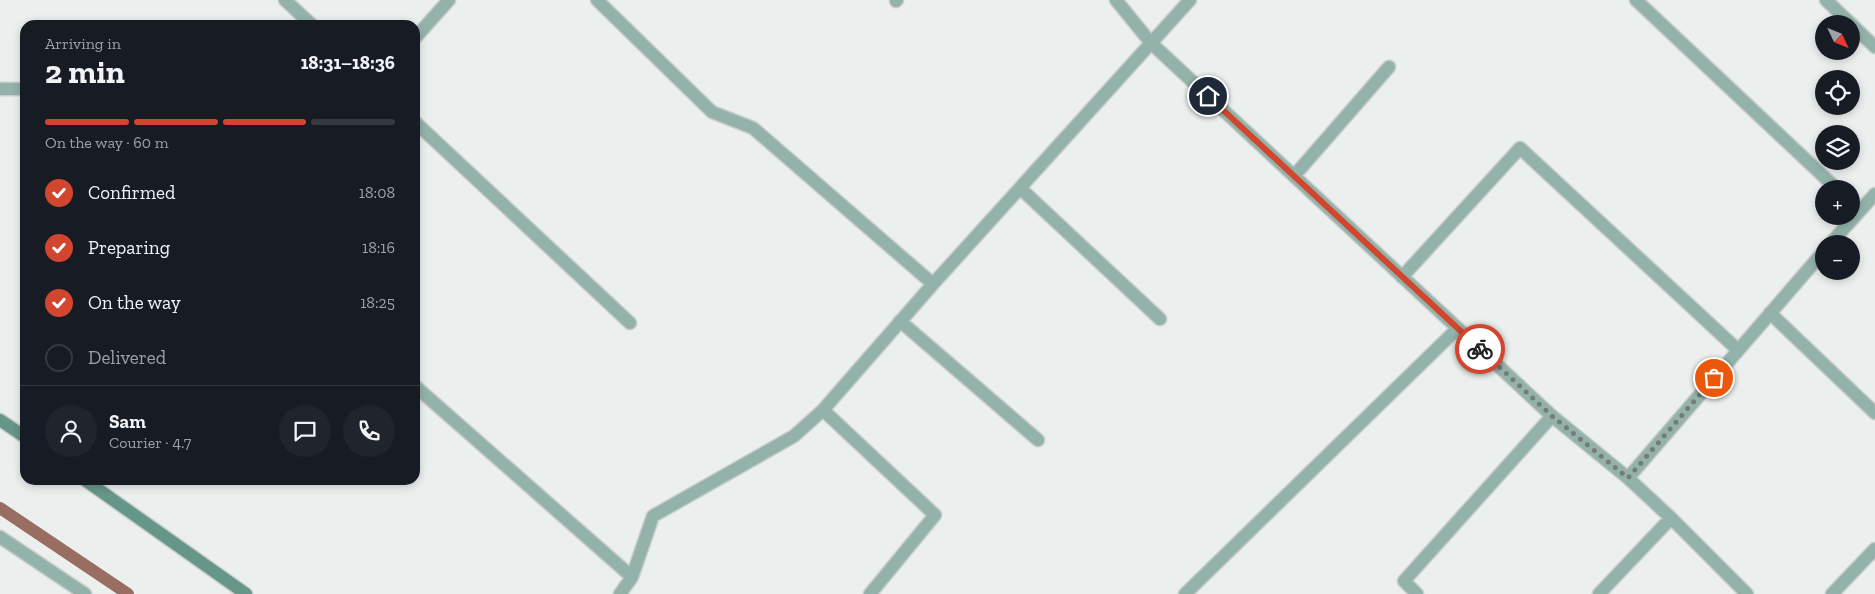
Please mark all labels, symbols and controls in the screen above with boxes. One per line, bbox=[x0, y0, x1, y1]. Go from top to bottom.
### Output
north arrow bbox=[1815, 15, 1860, 60]
map controls bbox=[1815, 15, 1860, 280]
text: Arriving in bbox=[45, 34, 121, 53]
text: 18:31–18:36 bbox=[301, 51, 395, 74]
text: 2 min bbox=[45, 53, 125, 91]
button: locate bbox=[1815, 70, 1860, 115]
pin bbox=[1187, 75, 1229, 117]
icon: home bbox=[1194, 82, 1222, 110]
button: layers bbox=[1815, 125, 1860, 170]
text: On the way · 60 m bbox=[45, 133, 169, 152]
icon: check bbox=[45, 179, 73, 207]
button: + bbox=[1815, 180, 1860, 225]
text: Confirmed bbox=[88, 181, 175, 204]
text: 18:08 bbox=[359, 183, 395, 202]
icon: check bbox=[45, 234, 73, 262]
button: − bbox=[1815, 235, 1860, 280]
text: Preparing bbox=[88, 236, 170, 259]
text: 18:16 bbox=[362, 238, 395, 257]
icon: check bbox=[45, 289, 73, 317]
text: On the way bbox=[88, 291, 181, 314]
text: 18:25 bbox=[360, 293, 395, 312]
courier bbox=[1455, 324, 1505, 374]
icon: bike bbox=[1466, 335, 1494, 363]
text: Delivered bbox=[88, 346, 166, 369]
pin bbox=[1693, 357, 1735, 399]
icon: bag bbox=[1700, 364, 1728, 392]
button: person bbox=[45, 405, 97, 457]
button: chat bbox=[279, 405, 331, 457]
button: phone bbox=[343, 405, 395, 457]
text: Sam bbox=[109, 410, 146, 433]
text: Courier · 4.7 bbox=[109, 433, 191, 452]

